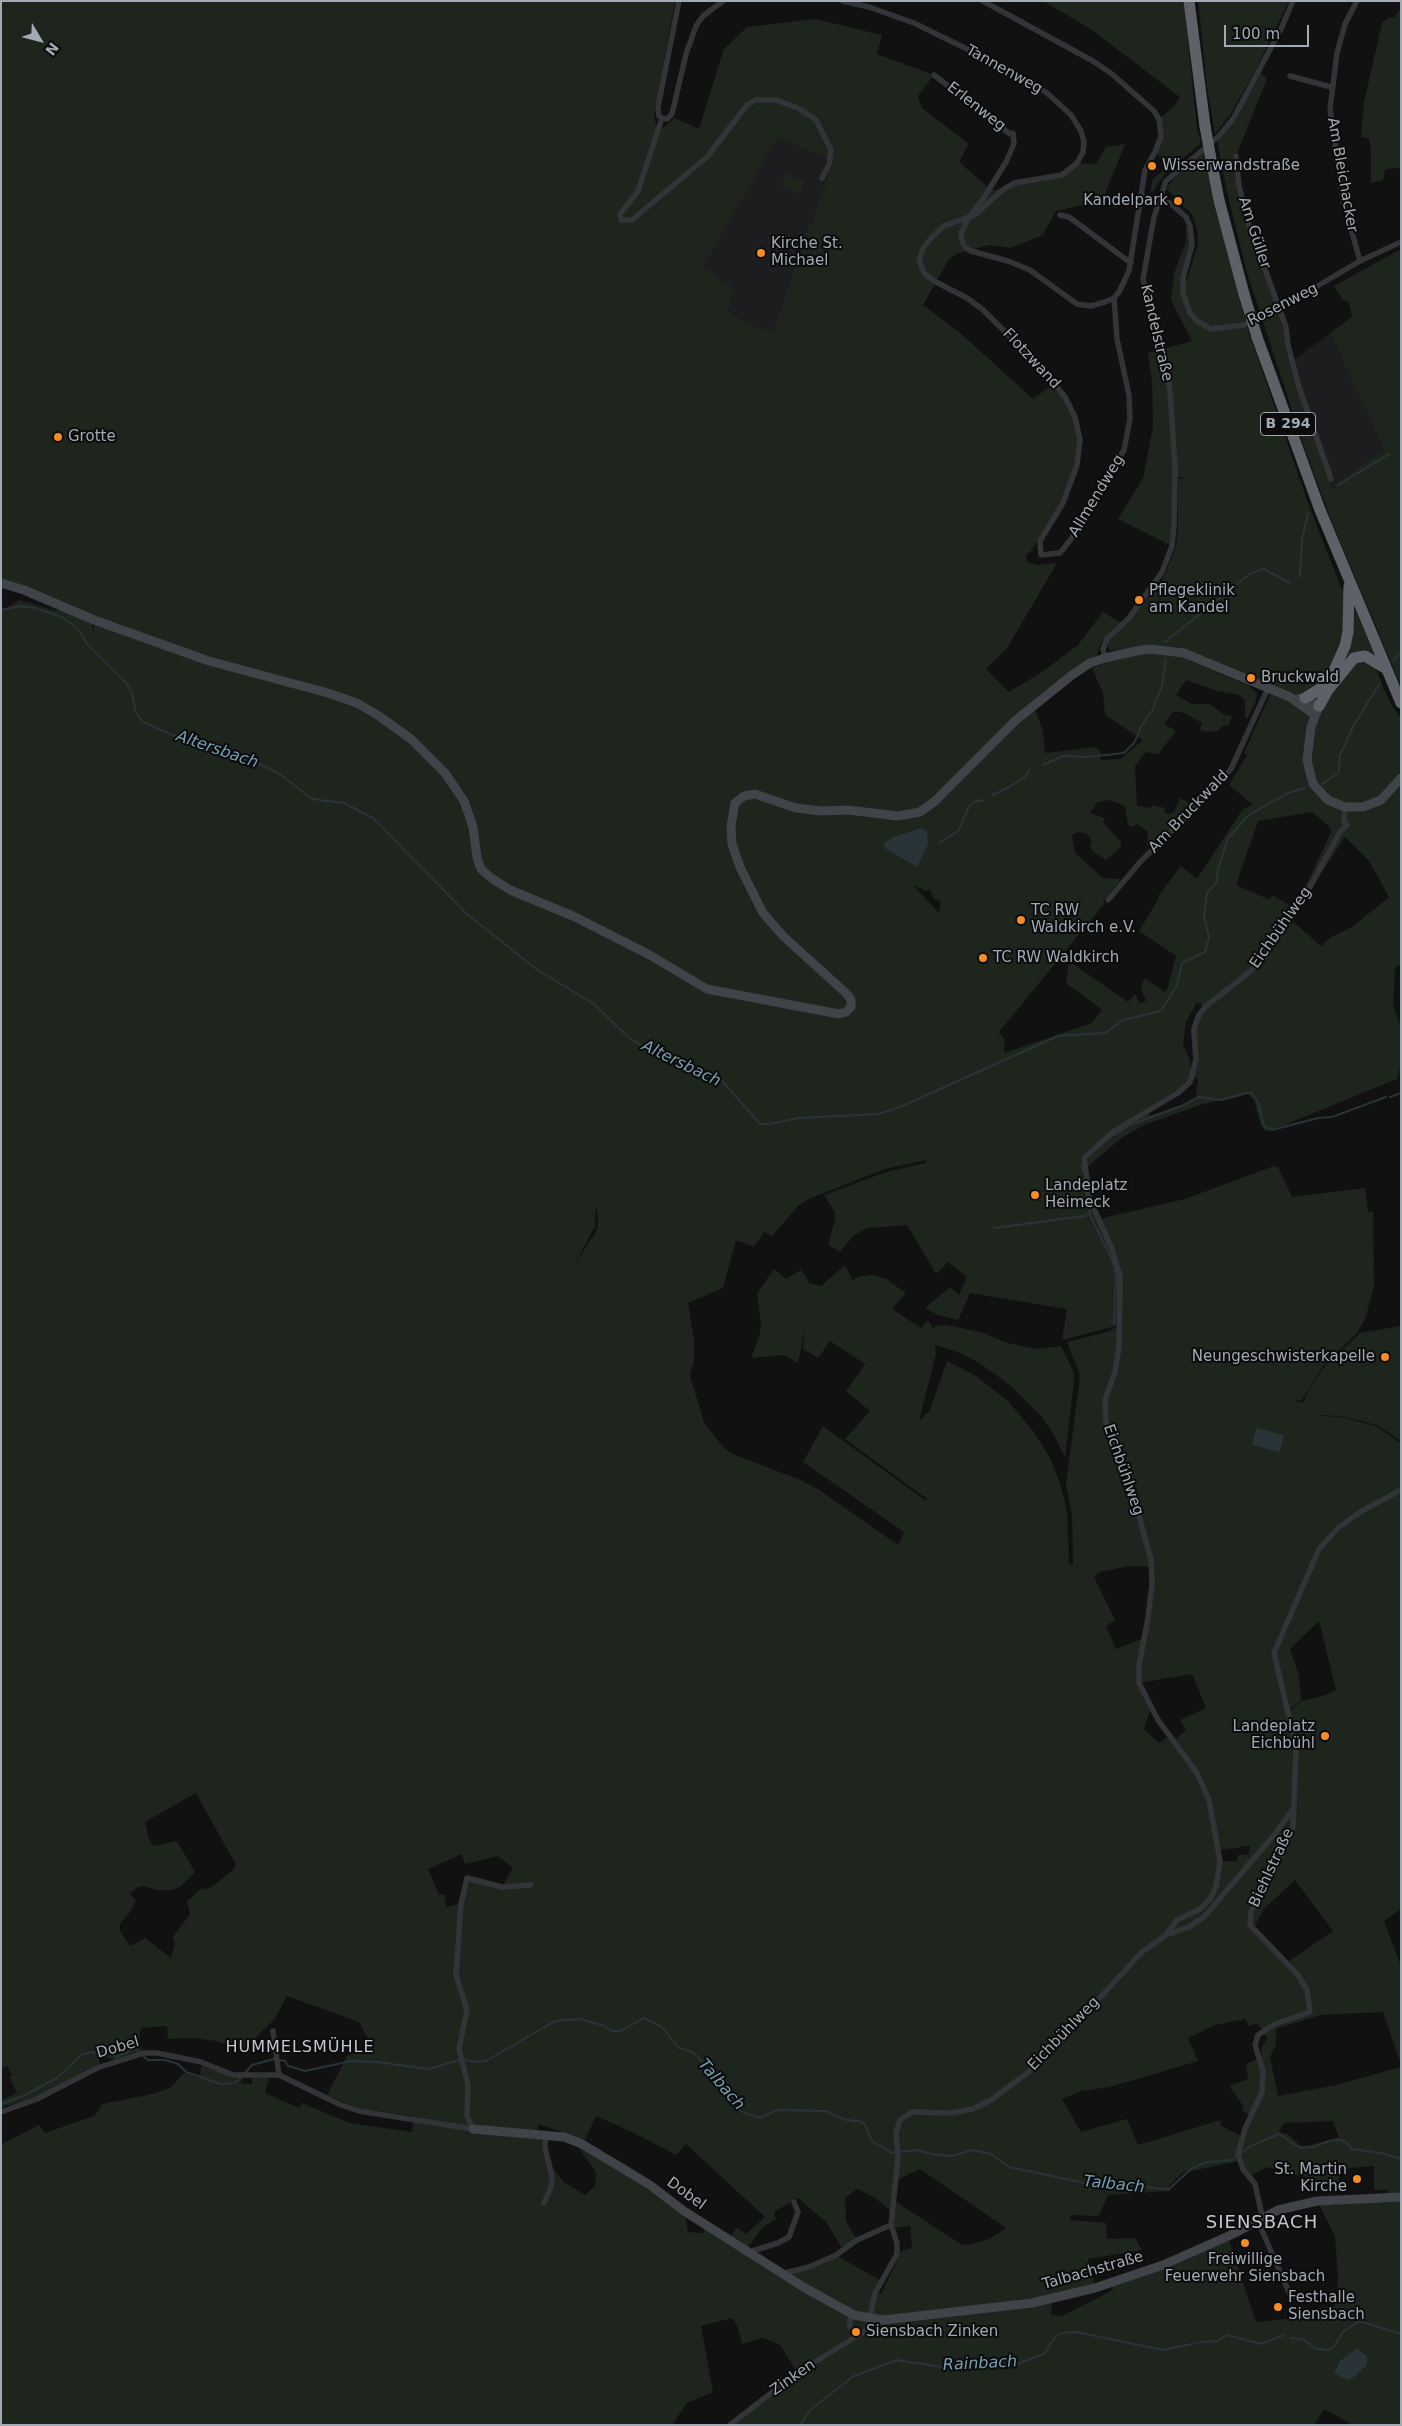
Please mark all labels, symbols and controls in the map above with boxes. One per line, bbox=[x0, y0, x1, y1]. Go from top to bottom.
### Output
north arrow bbox=[15, 15, 65, 65]
scale bar bbox=[1227, 15, 1312, 47]
text: 100 m bbox=[1232, 25, 1280, 43]
text: N bbox=[42, 40, 62, 59]
street label: Tannenweg bbox=[963, 42, 1045, 98]
street label: Erlenweg bbox=[943, 78, 1009, 136]
street label: Am Bleichacker bbox=[1323, 116, 1361, 234]
place label: Wisserwandstraße bbox=[1162, 157, 1300, 175]
marker: Wisserwandstraße bbox=[1146, 160, 1158, 172]
place label: Kandelpark bbox=[1083, 192, 1168, 210]
marker: Kandelpark bbox=[1172, 195, 1184, 207]
street label: Am Güller bbox=[1234, 195, 1274, 271]
place label: Kirche St. Michael bbox=[771, 235, 843, 270]
marker: Kirche St. Michael bbox=[755, 247, 767, 259]
street label: Rosenweg bbox=[1245, 280, 1321, 330]
street label: Kandelstraße bbox=[1136, 283, 1176, 383]
street label: Flotzwand bbox=[998, 325, 1064, 393]
road number: B 294 bbox=[1260, 412, 1316, 436]
place label: Grotte bbox=[68, 428, 116, 446]
marker: Grotte bbox=[52, 431, 64, 443]
street label: Allmendweg bbox=[1065, 452, 1129, 540]
place label: Pflegeklinik am Kandel bbox=[1149, 582, 1235, 617]
marker: Pflegeklinik am Kandel bbox=[1133, 594, 1145, 606]
place label: Bruckwald bbox=[1261, 669, 1339, 687]
marker: Bruckwald bbox=[1245, 672, 1257, 684]
water label: Altersbach bbox=[174, 727, 260, 773]
street label: Am Bruckwald bbox=[1145, 767, 1233, 857]
street label: Eichbühlweg bbox=[1246, 884, 1316, 972]
place label: TC RW Waldkirch e.V. bbox=[1031, 902, 1136, 937]
marker: TC RW Waldkirch e.V. bbox=[1015, 914, 1027, 926]
place label: TC RW Waldkirch bbox=[993, 949, 1119, 967]
marker: TC RW Waldkirch bbox=[977, 952, 989, 964]
water label: Altersbach bbox=[638, 1037, 724, 1091]
place label: Landeplatz Heimeck bbox=[1045, 1177, 1127, 1212]
marker: Landeplatz Heimeck bbox=[1029, 1189, 1041, 1201]
place label: Neungeschwisterkapelle bbox=[1192, 1348, 1375, 1366]
marker: Neungeschwisterkapelle bbox=[1379, 1351, 1391, 1363]
street label: Eichbühlweg bbox=[1099, 1422, 1147, 1518]
place label: Landeplatz Eichbühl bbox=[1233, 1718, 1315, 1753]
marker: Landeplatz Eichbühl bbox=[1319, 1730, 1331, 1742]
street label: Biehlstraße bbox=[1246, 1826, 1298, 1910]
street label: Eichbühlweg bbox=[1024, 1994, 1104, 2074]
street label: Dobel bbox=[95, 2033, 141, 2063]
district label: HUMMELSMÜHLE bbox=[224, 2038, 376, 2058]
water label: Talbach bbox=[694, 2056, 748, 2114]
place label: St. Martin Kirche bbox=[1274, 2161, 1347, 2196]
water label: Talbach bbox=[1083, 2172, 1145, 2198]
marker: St. Martin Kirche bbox=[1351, 2173, 1363, 2185]
street label: Dobel bbox=[663, 2174, 709, 2214]
district label: SIENSBACH bbox=[1205, 2212, 1319, 2234]
marker: Freiwillige Feuerwehr Siensbach bbox=[1239, 2237, 1251, 2249]
street label: Talbachstraße bbox=[1040, 2248, 1146, 2294]
place label: Freiwillige Feuerwehr Siensbach bbox=[1165, 2251, 1325, 2286]
place label: Festhalle Siensbach bbox=[1288, 2289, 1365, 2324]
marker: Festhalle Siensbach bbox=[1272, 2301, 1284, 2313]
place label: Siensbach Zinken bbox=[866, 2323, 998, 2341]
marker: Siensbach Zinken bbox=[850, 2326, 862, 2338]
water label: Rainbach bbox=[942, 2352, 1018, 2376]
street label: Zinken bbox=[767, 2356, 819, 2400]

